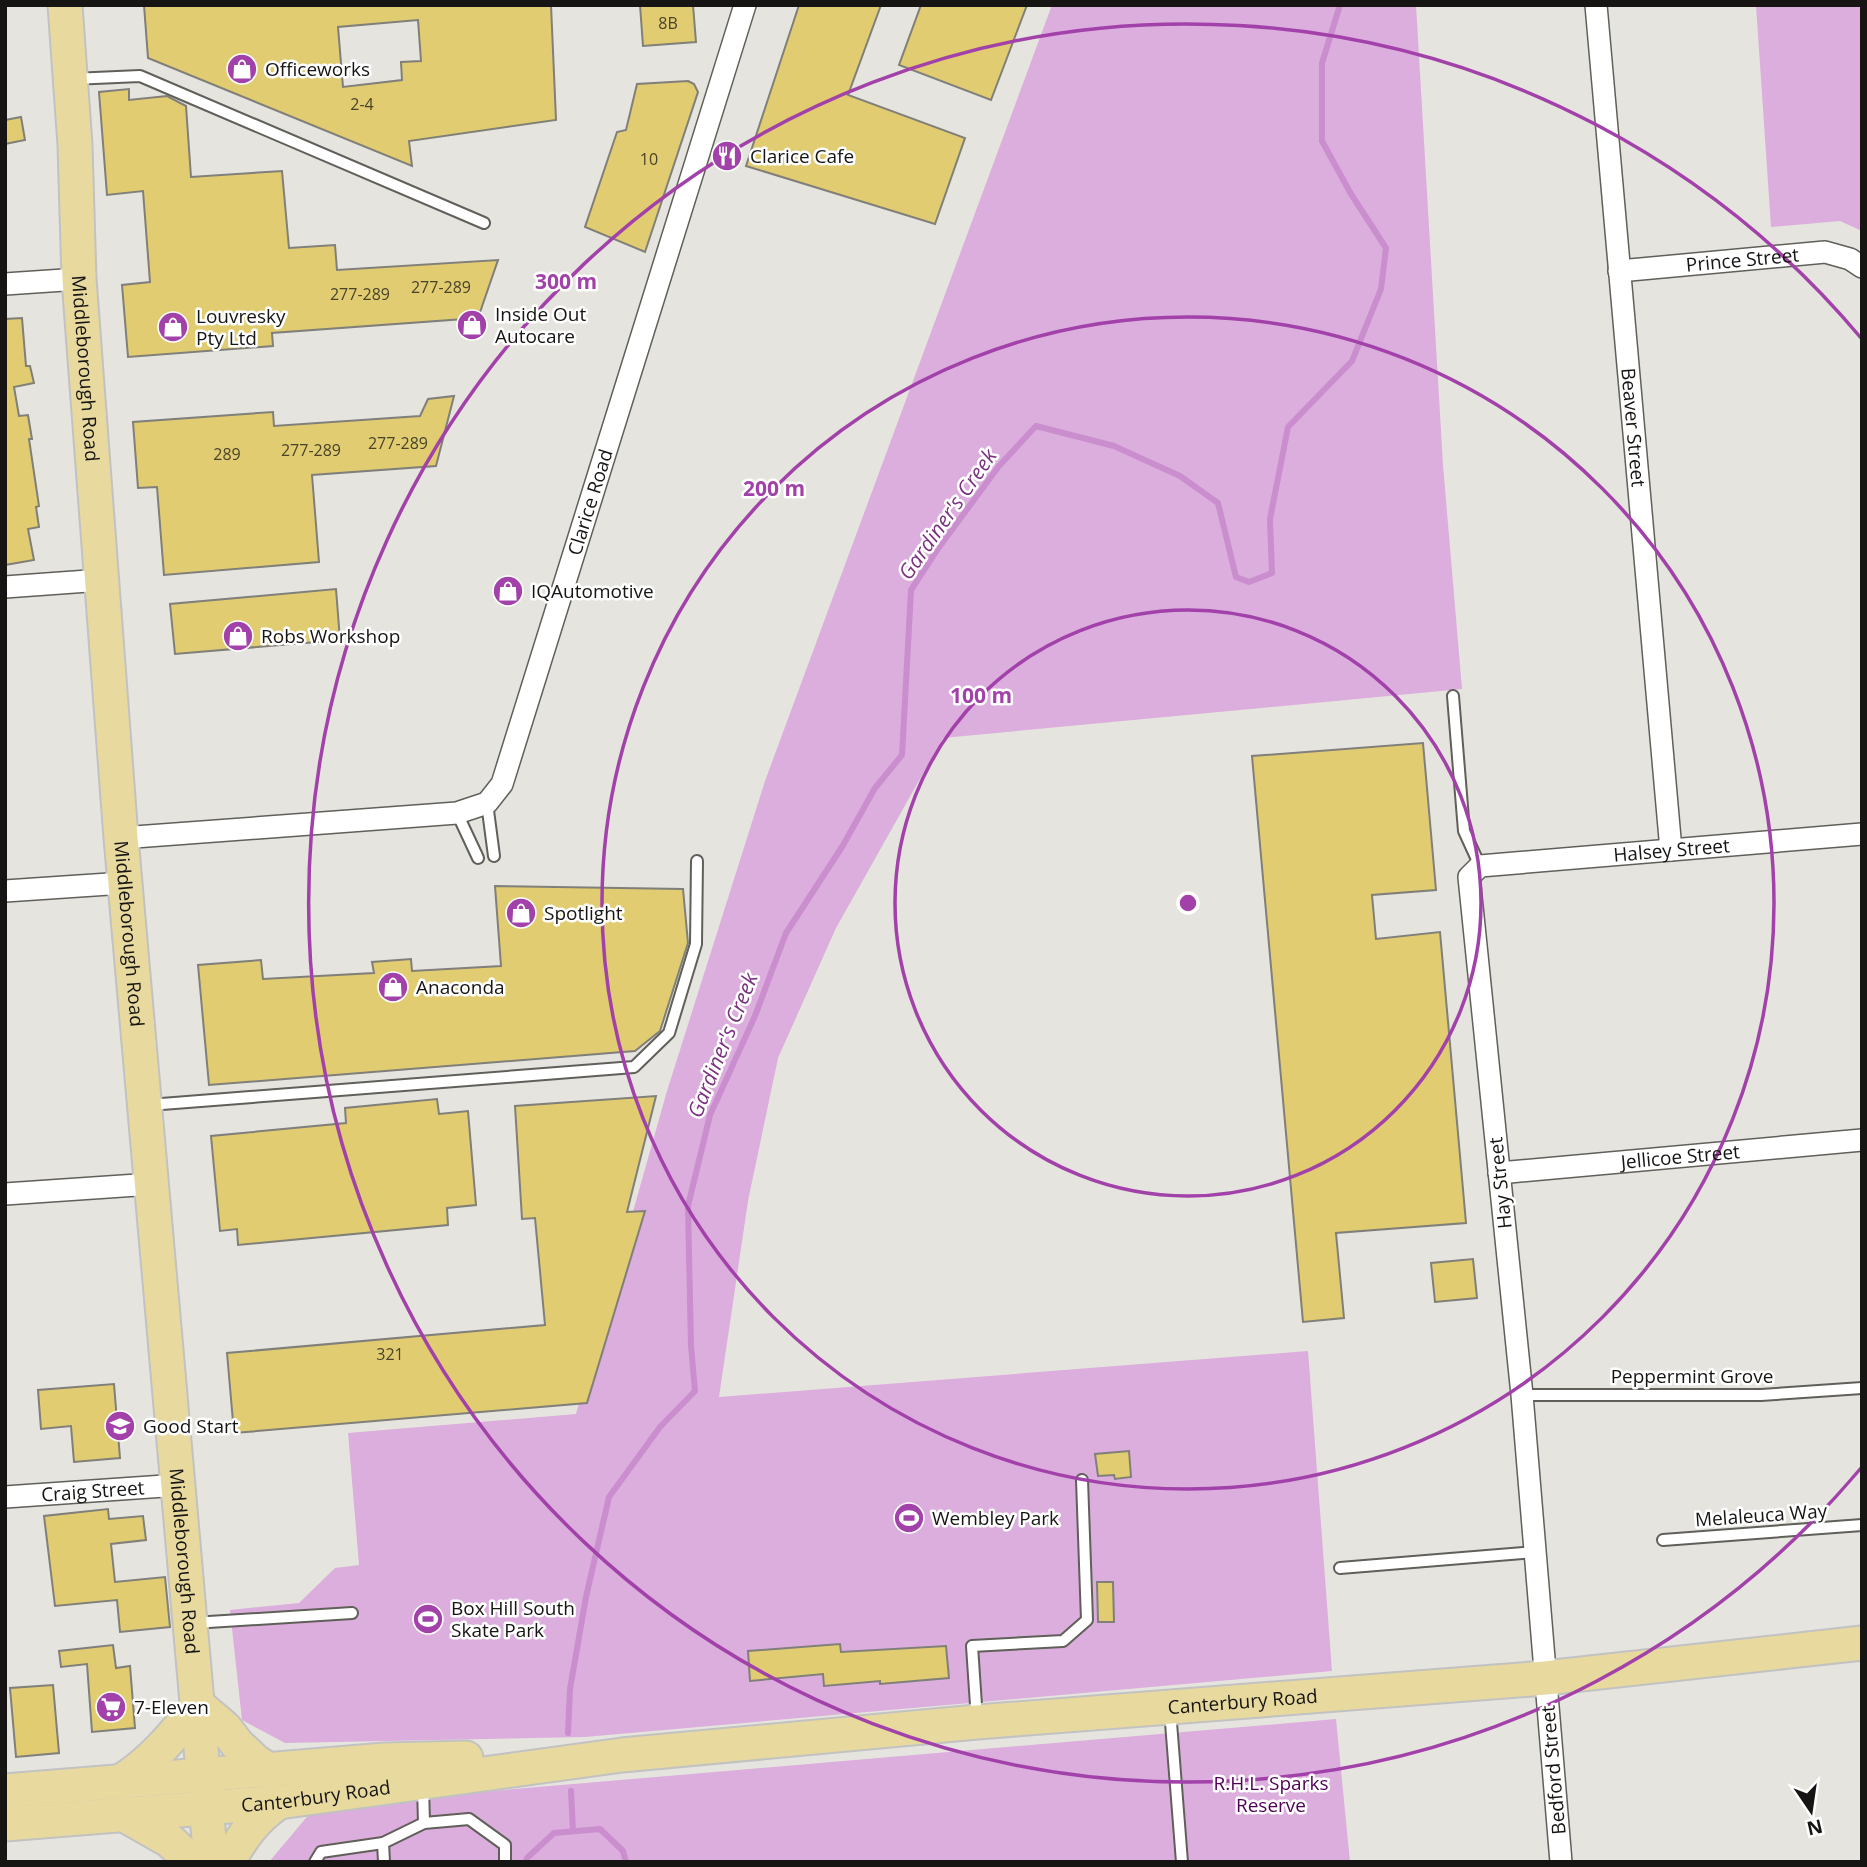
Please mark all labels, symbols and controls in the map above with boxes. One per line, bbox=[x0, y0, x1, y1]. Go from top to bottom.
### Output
house number: 8B bbox=[658, 12, 678, 34]
shop icon: Officeworks bbox=[225, 52, 259, 86]
place label: Officeworks bbox=[265, 56, 370, 82]
house number: 2-4 bbox=[350, 93, 374, 115]
restaurant icon: Clarice Cafe bbox=[710, 139, 744, 173]
place label: Clarice Cafe bbox=[750, 143, 854, 169]
house number: 10 bbox=[640, 148, 658, 170]
street label: Prince Street bbox=[1685, 241, 1800, 278]
text: 300 m bbox=[535, 267, 597, 295]
street label: Middleborough Road bbox=[66, 274, 106, 462]
house number: 277-289 bbox=[411, 276, 471, 298]
house number: 277-289 bbox=[330, 283, 390, 305]
place label: Inside Out Autocare bbox=[495, 301, 586, 349]
place label: Louvresky Pty Ltd bbox=[196, 303, 286, 351]
shop icon: Inside Out Autocare bbox=[455, 308, 489, 342]
shop icon: Louvresky Pty Ltd bbox=[156, 310, 190, 344]
street label: Beaver Street bbox=[1615, 367, 1652, 488]
house number: 277-289 bbox=[368, 432, 428, 454]
house number: 277-289 bbox=[281, 439, 341, 461]
water label: Gardiner's Creek bbox=[891, 442, 1003, 585]
house number: 289 bbox=[213, 443, 241, 465]
street label: Clarice Road bbox=[561, 446, 619, 559]
text: 200 m bbox=[743, 474, 805, 502]
shop icon: IQAutomotive bbox=[491, 574, 525, 608]
place label: IQAutomotive bbox=[531, 578, 654, 604]
shop icon: Robs Workshop bbox=[221, 619, 255, 653]
place label: Robs Workshop bbox=[261, 623, 400, 649]
text: 100 m bbox=[950, 681, 1012, 709]
street label: Halsey Street bbox=[1612, 832, 1731, 868]
street label: Middleborough Road bbox=[108, 839, 151, 1028]
centre of rings bbox=[1176, 891, 1200, 915]
shop icon: Spotlight bbox=[504, 896, 538, 930]
place label: Spotlight bbox=[544, 900, 623, 926]
water label: Gardiner's Creek bbox=[680, 968, 764, 1121]
shop icon: Anaconda bbox=[376, 970, 410, 1004]
place label: Anaconda bbox=[416, 974, 505, 1000]
street label: Hay Street bbox=[1482, 1136, 1518, 1230]
street label: Jellicoe Street bbox=[1618, 1138, 1741, 1175]
house number: 321 bbox=[376, 1343, 404, 1365]
street label: Peppermint Grove bbox=[1611, 1363, 1773, 1389]
school or university icon: Good Start bbox=[103, 1409, 137, 1443]
place label: Good Start bbox=[143, 1413, 239, 1439]
street label: Middleborough Road bbox=[163, 1467, 206, 1655]
street label: Craig Street bbox=[40, 1474, 146, 1507]
street label: Melaleuca Way bbox=[1694, 1497, 1828, 1533]
sports icon: Wembley Park bbox=[892, 1501, 926, 1535]
place label: Wembley Park bbox=[932, 1505, 1059, 1531]
place label: Box Hill South Skate Park bbox=[451, 1595, 575, 1643]
sports icon: Box Hill South Skate Park bbox=[411, 1602, 445, 1636]
street label: Canterbury Road bbox=[1167, 1683, 1319, 1720]
supermarket icon: 7-Eleven bbox=[94, 1690, 128, 1724]
place label: 7-Eleven bbox=[134, 1694, 209, 1720]
street label: Bedford Street bbox=[1534, 1704, 1572, 1836]
park label: R.H.L. Sparks Reserve bbox=[1214, 1770, 1328, 1818]
street label: Canterbury Road bbox=[240, 1774, 392, 1818]
north arrow bbox=[1776, 1776, 1846, 1846]
text: N bbox=[1804, 1813, 1825, 1842]

